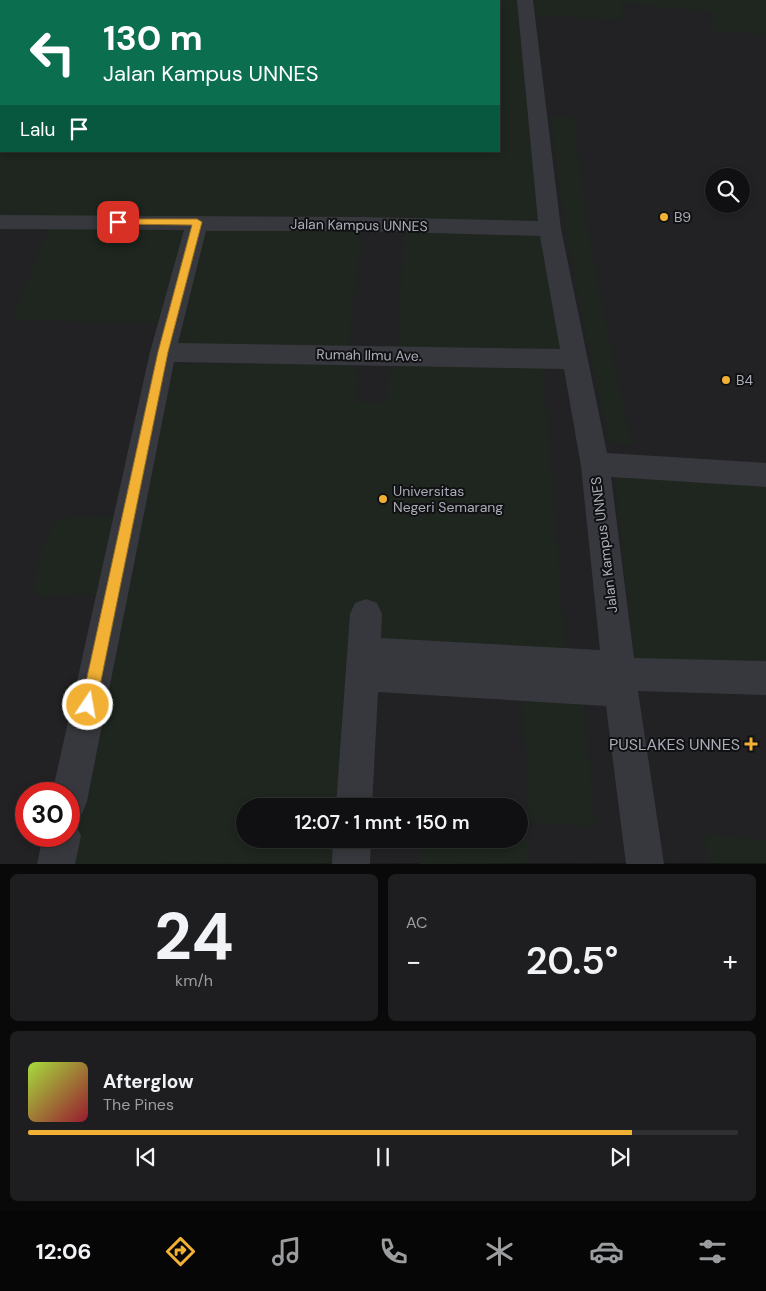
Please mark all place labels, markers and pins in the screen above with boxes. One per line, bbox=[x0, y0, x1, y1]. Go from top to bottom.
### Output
pin bbox=[97, 201, 139, 243]
place label: B9 bbox=[674, 208, 691, 226]
marker: B9 bbox=[658, 211, 670, 223]
place label: B4 bbox=[736, 371, 753, 389]
marker: B4 bbox=[720, 374, 732, 386]
place label: Universitas Negeri Semarang bbox=[393, 482, 503, 516]
marker: Universitas Negeri Semarang bbox=[377, 493, 389, 505]
place label: PUSLAKES UNNES bbox=[609, 734, 740, 755]
marker: PUSLAKES UNNES bbox=[744, 737, 758, 751]

